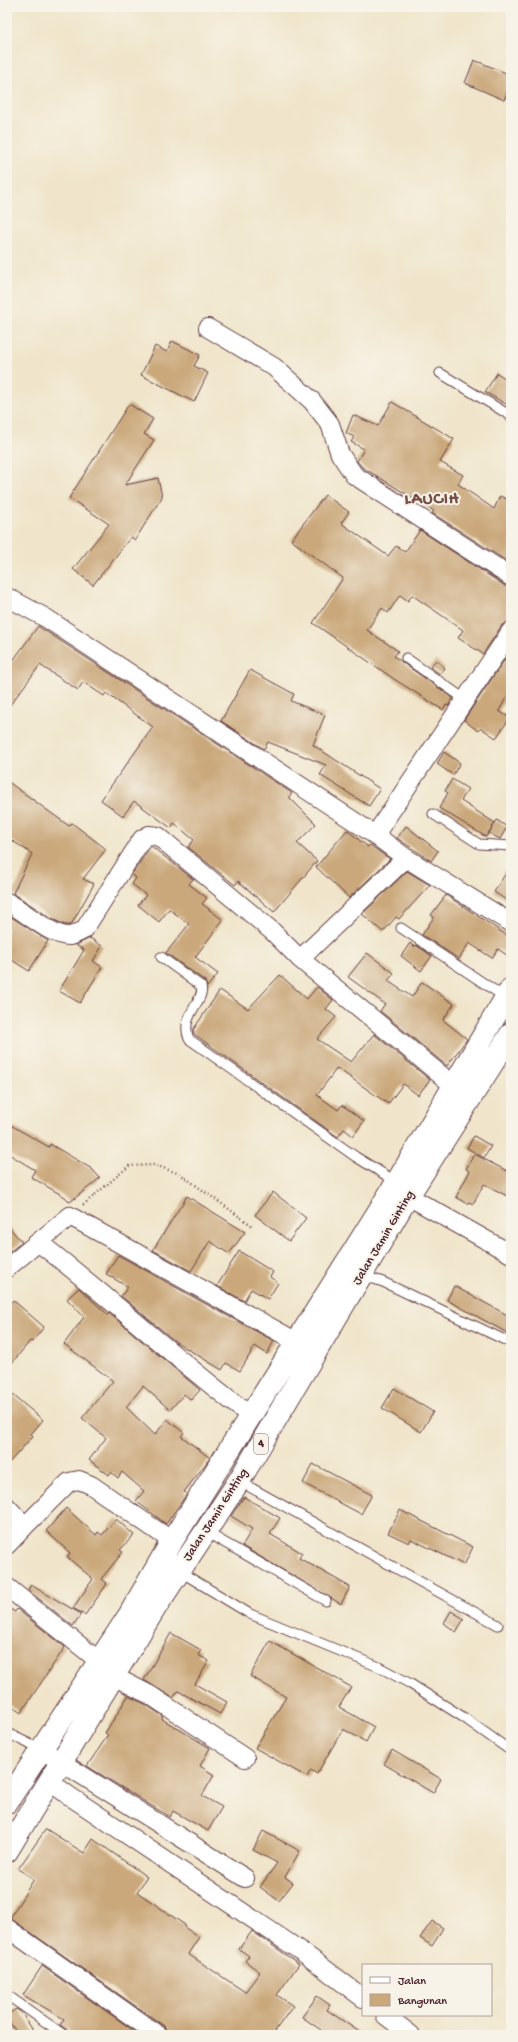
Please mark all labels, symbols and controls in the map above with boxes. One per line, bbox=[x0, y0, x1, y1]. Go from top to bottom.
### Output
district label: LAUCIH bbox=[404, 490, 460, 510]
street label: Jalan Jamin Ginting bbox=[350, 1188, 418, 1288]
road number: 4 bbox=[254, 1434, 268, 1454]
street label: Jalan Jamin Ginting bbox=[180, 1466, 252, 1564]
legend bbox=[362, 1964, 492, 2016]
text: Jalan bbox=[398, 1975, 426, 1989]
text: Bangunan bbox=[397, 1995, 447, 2009]

